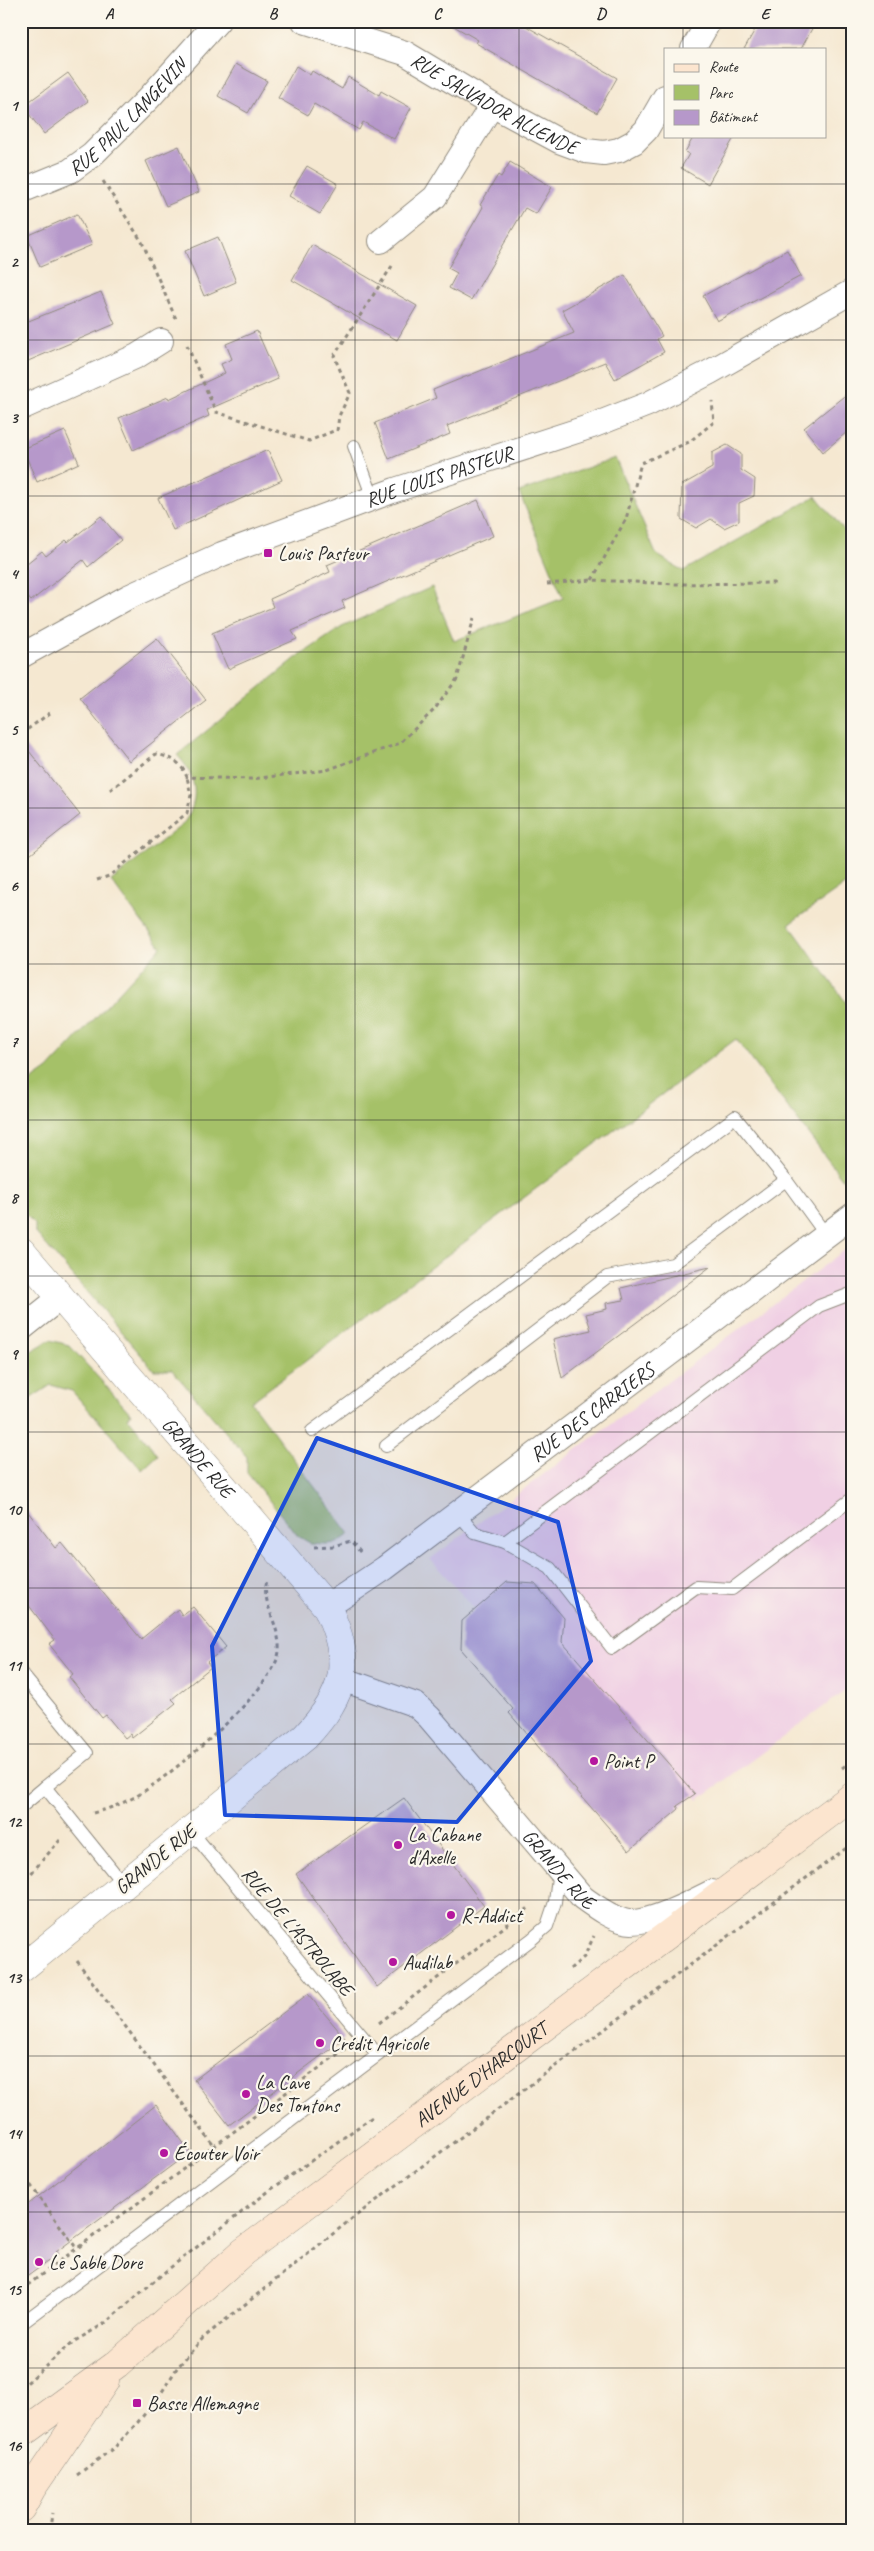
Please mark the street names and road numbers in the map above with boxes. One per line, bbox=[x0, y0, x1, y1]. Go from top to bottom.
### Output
street label: RUE SALVADOR ALLENDE bbox=[406, 48, 584, 161]
street label: RUE PAUL LANGEVIN bbox=[64, 51, 194, 181]
street label: RUE LOUIS PASTEUR bbox=[362, 440, 518, 513]
street label: RUE DES CARRIERS bbox=[525, 1356, 661, 1467]
street label: GRANDE RUE bbox=[157, 1412, 241, 1505]
street label: GRANDE RUE bbox=[109, 1817, 203, 1900]
street label: GRANDE RUE bbox=[517, 1824, 601, 1916]
street label: RUE DE L'ASTROLABE bbox=[236, 1862, 360, 2003]
street label: AVENUE D'HARCOURT bbox=[409, 2014, 556, 2133]

